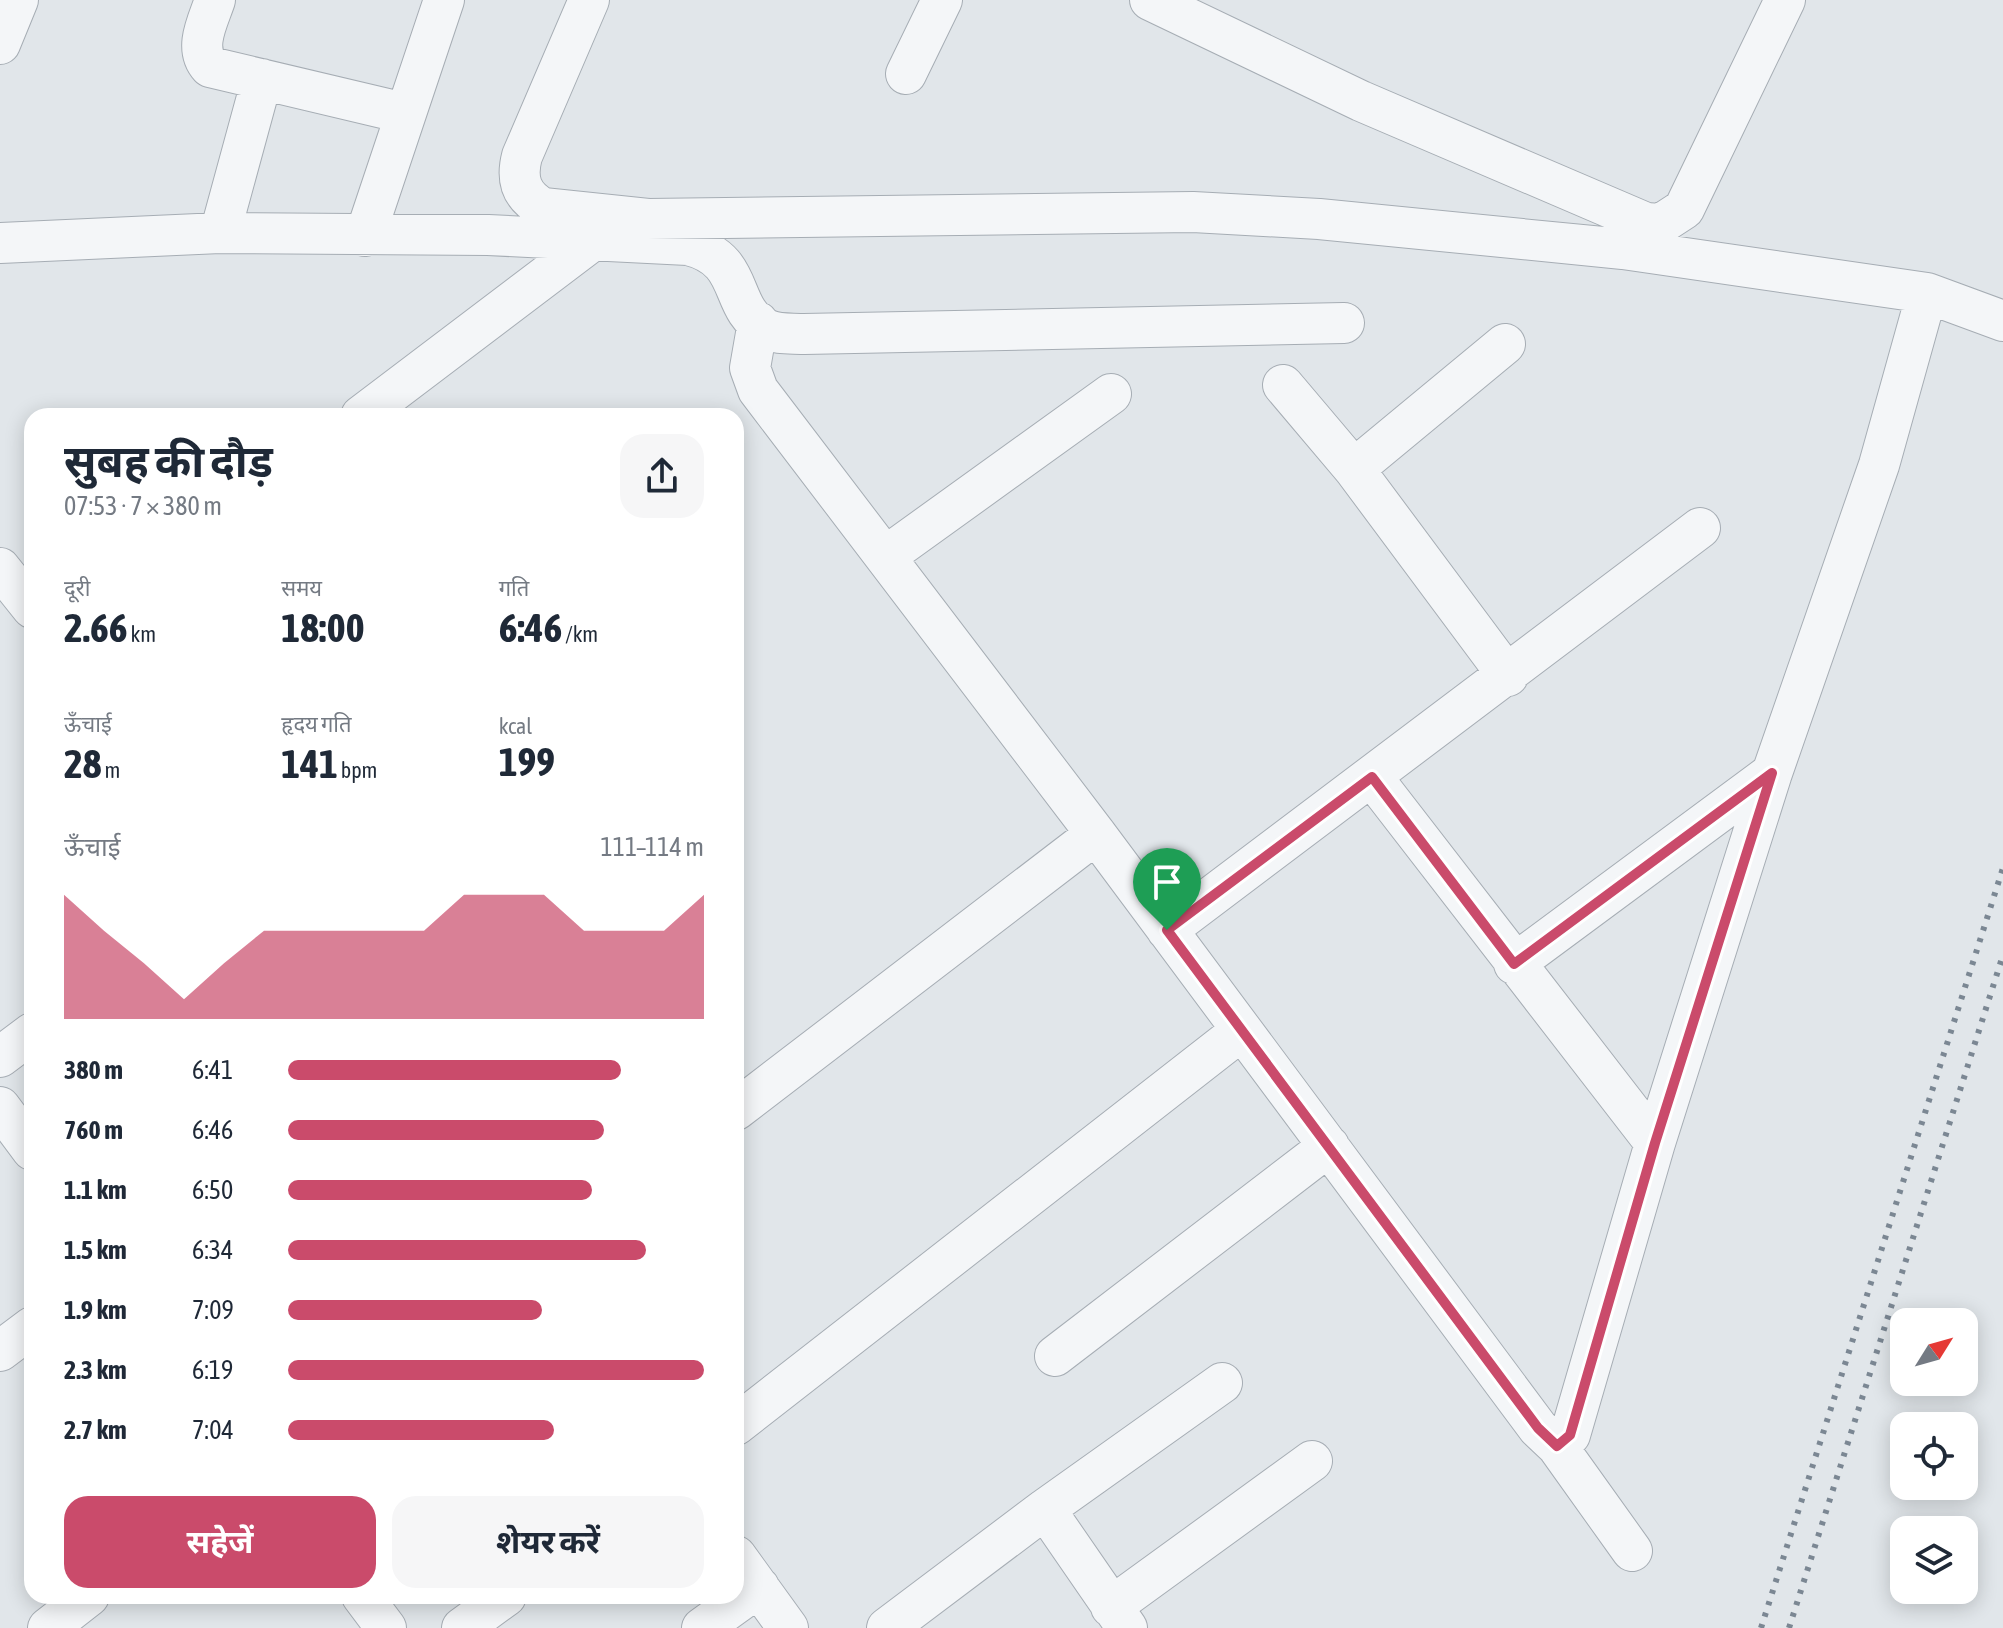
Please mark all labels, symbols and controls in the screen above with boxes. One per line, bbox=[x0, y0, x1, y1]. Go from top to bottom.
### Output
button: share bbox=[620, 434, 704, 518]
text: सुबह की दौड़ bbox=[64, 436, 273, 486]
text: 07:53 · 7 × 380 m bbox=[64, 491, 222, 521]
text: दूरी bbox=[64, 575, 90, 601]
text: समय bbox=[281, 575, 322, 601]
text: गति bbox=[499, 575, 529, 601]
text: 2.66 bbox=[64, 605, 128, 650]
text: 18:00 bbox=[281, 605, 364, 650]
text: 6:46 bbox=[499, 605, 562, 650]
text: km bbox=[128, 621, 156, 647]
text: /km bbox=[562, 621, 598, 647]
text: ऊँचाई bbox=[64, 711, 112, 737]
text: हृदय गति bbox=[281, 711, 352, 737]
text: kcal bbox=[499, 713, 532, 739]
text: 199 bbox=[499, 739, 555, 784]
text: 28 bbox=[64, 741, 102, 786]
text: 141 bbox=[281, 741, 338, 786]
text: m bbox=[102, 757, 120, 783]
text: bpm bbox=[338, 757, 377, 783]
text: ऊँचाई bbox=[64, 832, 120, 862]
text: 111–114 m bbox=[601, 832, 704, 862]
pin bbox=[1133, 848, 1201, 930]
icon: arrive bbox=[1145, 860, 1189, 904]
text: 380 m bbox=[64, 1055, 123, 1085]
text: 6:41 bbox=[192, 1055, 233, 1085]
text: 760 m bbox=[64, 1115, 123, 1145]
text: 6:46 bbox=[192, 1115, 233, 1145]
text: 1.1 km bbox=[64, 1175, 127, 1205]
text: 6:50 bbox=[192, 1175, 233, 1205]
text: 1.5 km bbox=[64, 1235, 127, 1265]
text: 6:34 bbox=[192, 1235, 233, 1265]
text: 1.9 km bbox=[64, 1295, 127, 1325]
text: 7:09 bbox=[192, 1295, 234, 1325]
north arrow bbox=[1890, 1308, 1978, 1396]
map controls bbox=[1890, 1308, 1978, 1604]
text: 2.3 km bbox=[64, 1355, 127, 1385]
text: 6:19 bbox=[192, 1355, 233, 1385]
button: locate bbox=[1890, 1412, 1978, 1500]
text: 2.7 km bbox=[64, 1415, 127, 1445]
text: 7:04 bbox=[192, 1415, 234, 1445]
button: सहेजें bbox=[64, 1496, 376, 1588]
button: शेयर करें bbox=[392, 1496, 704, 1588]
button: layers bbox=[1890, 1516, 1978, 1604]

